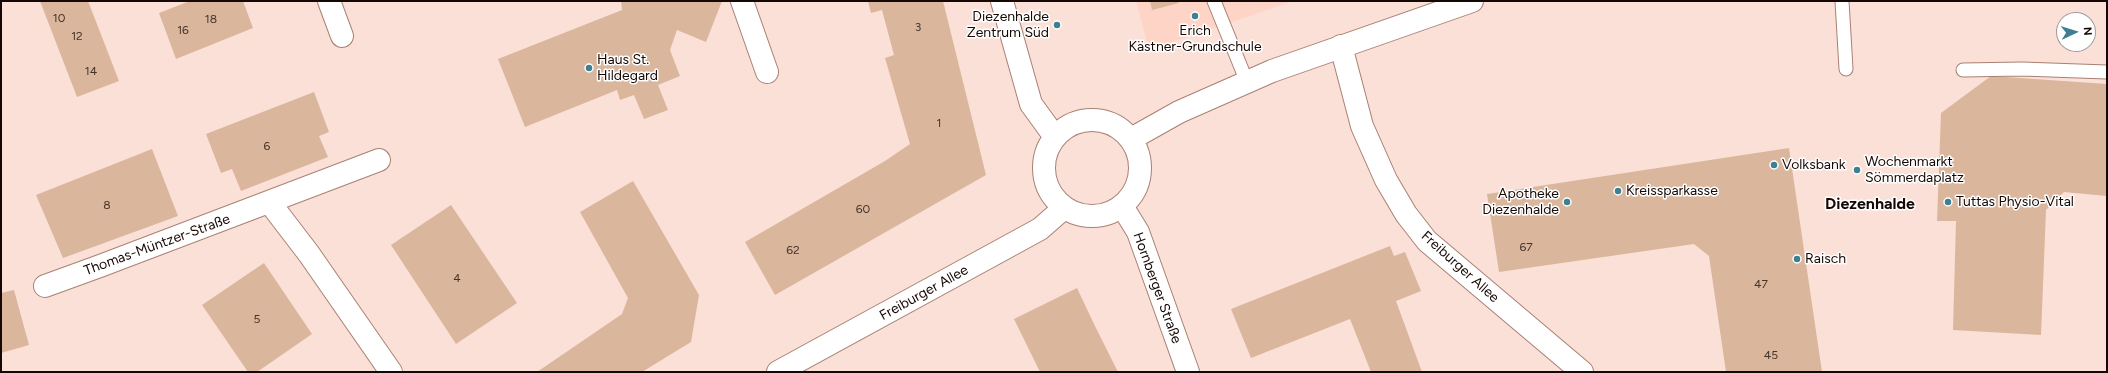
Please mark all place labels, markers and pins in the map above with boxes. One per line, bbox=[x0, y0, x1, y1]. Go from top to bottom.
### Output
place label: Diezenhalde Zentrum Süd bbox=[967, 9, 1049, 42]
marker: Erich Kästner-Grundschule bbox=[1190, 11, 1200, 21]
marker: Diezenhalde Zentrum Süd bbox=[1052, 20, 1062, 30]
place label: Erich Kästner-Grundschule bbox=[1128, 23, 1262, 56]
place label: Haus St. Hildegard bbox=[597, 52, 658, 84]
marker: Haus St. Hildegard bbox=[584, 63, 594, 73]
place label: Wochenmarkt Sömmerdaplatz bbox=[1865, 154, 1964, 186]
place label: Volksbank bbox=[1782, 157, 1846, 173]
marker: Volksbank bbox=[1769, 160, 1779, 170]
marker: Wochenmarkt Sömmerdaplatz bbox=[1852, 165, 1862, 175]
place label: Kreissparkasse bbox=[1626, 183, 1718, 199]
place label: Apotheke Diezenhalde bbox=[1482, 186, 1559, 218]
marker: Kreissparkasse bbox=[1613, 186, 1623, 196]
place label: Tuttas Physio-Vital bbox=[1956, 194, 2074, 210]
marker: Apotheke Diezenhalde bbox=[1562, 197, 1572, 207]
marker: Tuttas Physio-Vital bbox=[1943, 197, 1953, 207]
place label: Raisch bbox=[1805, 251, 1846, 267]
marker: Raisch bbox=[1792, 254, 1802, 264]

